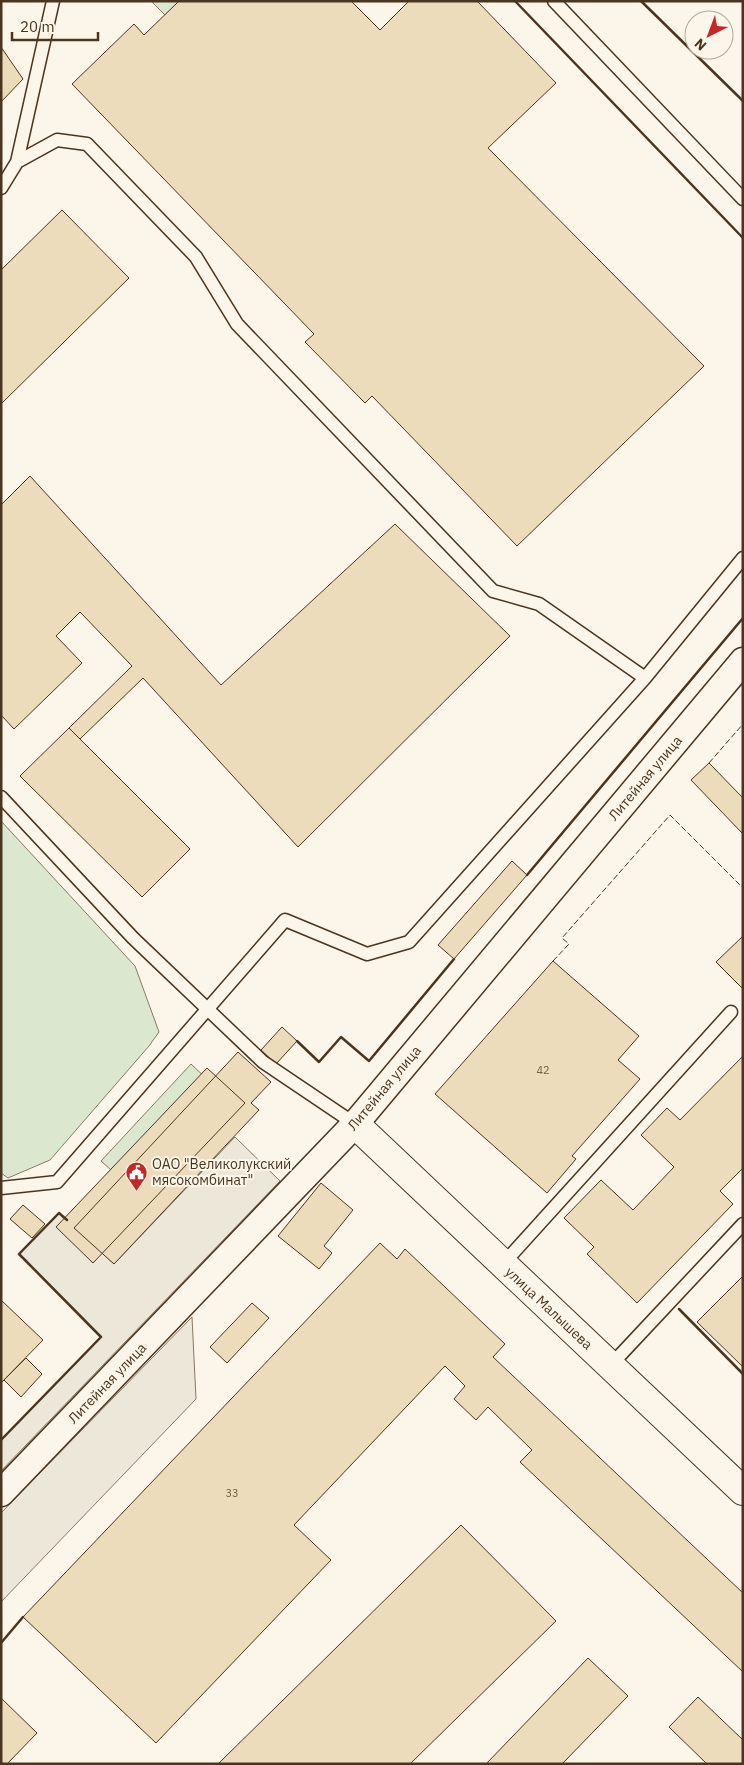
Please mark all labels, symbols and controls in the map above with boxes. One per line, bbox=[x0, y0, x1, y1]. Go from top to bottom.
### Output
scale bar bbox=[12, 10, 99, 42]
north arrow bbox=[684, 10, 734, 60]
text: 20 m bbox=[20, 17, 55, 36]
text: N bbox=[691, 35, 710, 55]
street label: Литейная улица bbox=[604, 731, 686, 824]
street label: Литейная улица bbox=[343, 1041, 425, 1134]
house number: 42 bbox=[536, 1063, 550, 1077]
place label: ОАО "Великолукский мясокомбинат" bbox=[152, 1155, 291, 1189]
public building icon: ОАО "Великолукский мясокомбинат" bbox=[124, 1160, 148, 1191]
street label: улица Малышева bbox=[501, 1263, 597, 1354]
street label: Литейная улица bbox=[64, 1338, 150, 1427]
house number: 33 bbox=[225, 1486, 239, 1500]

